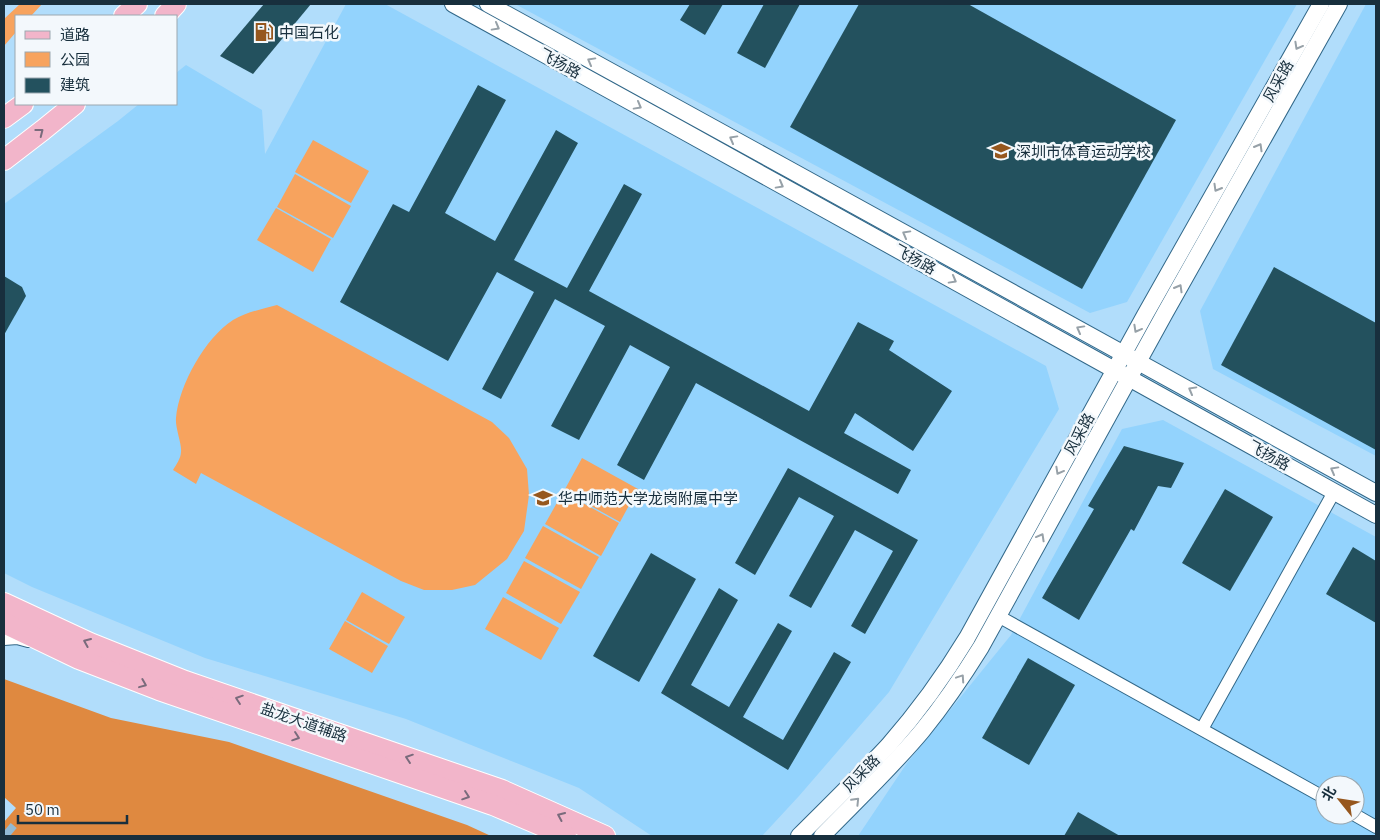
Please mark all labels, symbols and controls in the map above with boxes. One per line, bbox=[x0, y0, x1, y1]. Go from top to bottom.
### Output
legend bbox=[15, 15, 178, 105]
fuel station icon: 中国石化 bbox=[253, 21, 275, 43]
one-way arrow bbox=[491, 21, 500, 31]
place label: 中国石化 bbox=[279, 23, 339, 42]
text: 道路 bbox=[60, 25, 90, 44]
one-way arrow bbox=[1294, 41, 1304, 50]
street label: 飞扬路 bbox=[536, 44, 584, 82]
text: 公园 bbox=[60, 50, 90, 69]
one-way arrow bbox=[587, 57, 596, 67]
street label: 风采路 bbox=[1259, 57, 1297, 105]
text: 建筑 bbox=[60, 75, 90, 94]
one-way arrow bbox=[633, 100, 642, 110]
one-way arrow bbox=[34, 130, 43, 138]
one-way arrow bbox=[730, 136, 739, 146]
school or university icon: 深圳市体育运动学校 bbox=[990, 140, 1012, 162]
place label: 深圳市体育运动学校 bbox=[1016, 142, 1151, 161]
one-way arrow bbox=[1253, 143, 1263, 152]
one-way arrow bbox=[775, 179, 784, 189]
one-way arrow bbox=[1214, 182, 1224, 191]
one-way arrow bbox=[903, 231, 912, 241]
street label: 飞扬路 bbox=[891, 240, 939, 278]
one-way arrow bbox=[948, 274, 957, 284]
one-way arrow bbox=[1172, 284, 1182, 293]
one-way arrow bbox=[1133, 324, 1143, 333]
one-way arrow bbox=[1076, 325, 1085, 335]
one-way arrow bbox=[1188, 387, 1197, 397]
street label: 风采路 bbox=[1060, 410, 1098, 458]
street label: 飞扬路 bbox=[1245, 436, 1293, 474]
one-way arrow bbox=[1055, 466, 1065, 475]
one-way arrow bbox=[1330, 466, 1339, 476]
school or university icon: 华中师范大学龙岗附属中学 bbox=[532, 487, 554, 509]
place label: 华中师范大学龙岗附属中学 bbox=[558, 489, 738, 508]
one-way arrow bbox=[1035, 533, 1045, 542]
one-way arrow bbox=[83, 637, 92, 648]
one-way arrow bbox=[955, 674, 964, 684]
one-way arrow bbox=[138, 677, 147, 688]
one-way arrow bbox=[235, 695, 244, 705]
street label: 盐龙大道辅路 bbox=[258, 698, 350, 746]
one-way arrow bbox=[291, 732, 300, 742]
street label: 风采路 bbox=[839, 750, 883, 796]
one-way arrow bbox=[405, 754, 414, 764]
north arrow bbox=[1315, 775, 1365, 825]
text: 北 bbox=[1317, 783, 1340, 804]
one-way arrow bbox=[462, 790, 470, 800]
scale bar bbox=[18, 792, 126, 824]
one-way arrow bbox=[850, 798, 859, 807]
text: 50 m bbox=[25, 800, 60, 819]
one-way arrow bbox=[557, 811, 566, 822]

